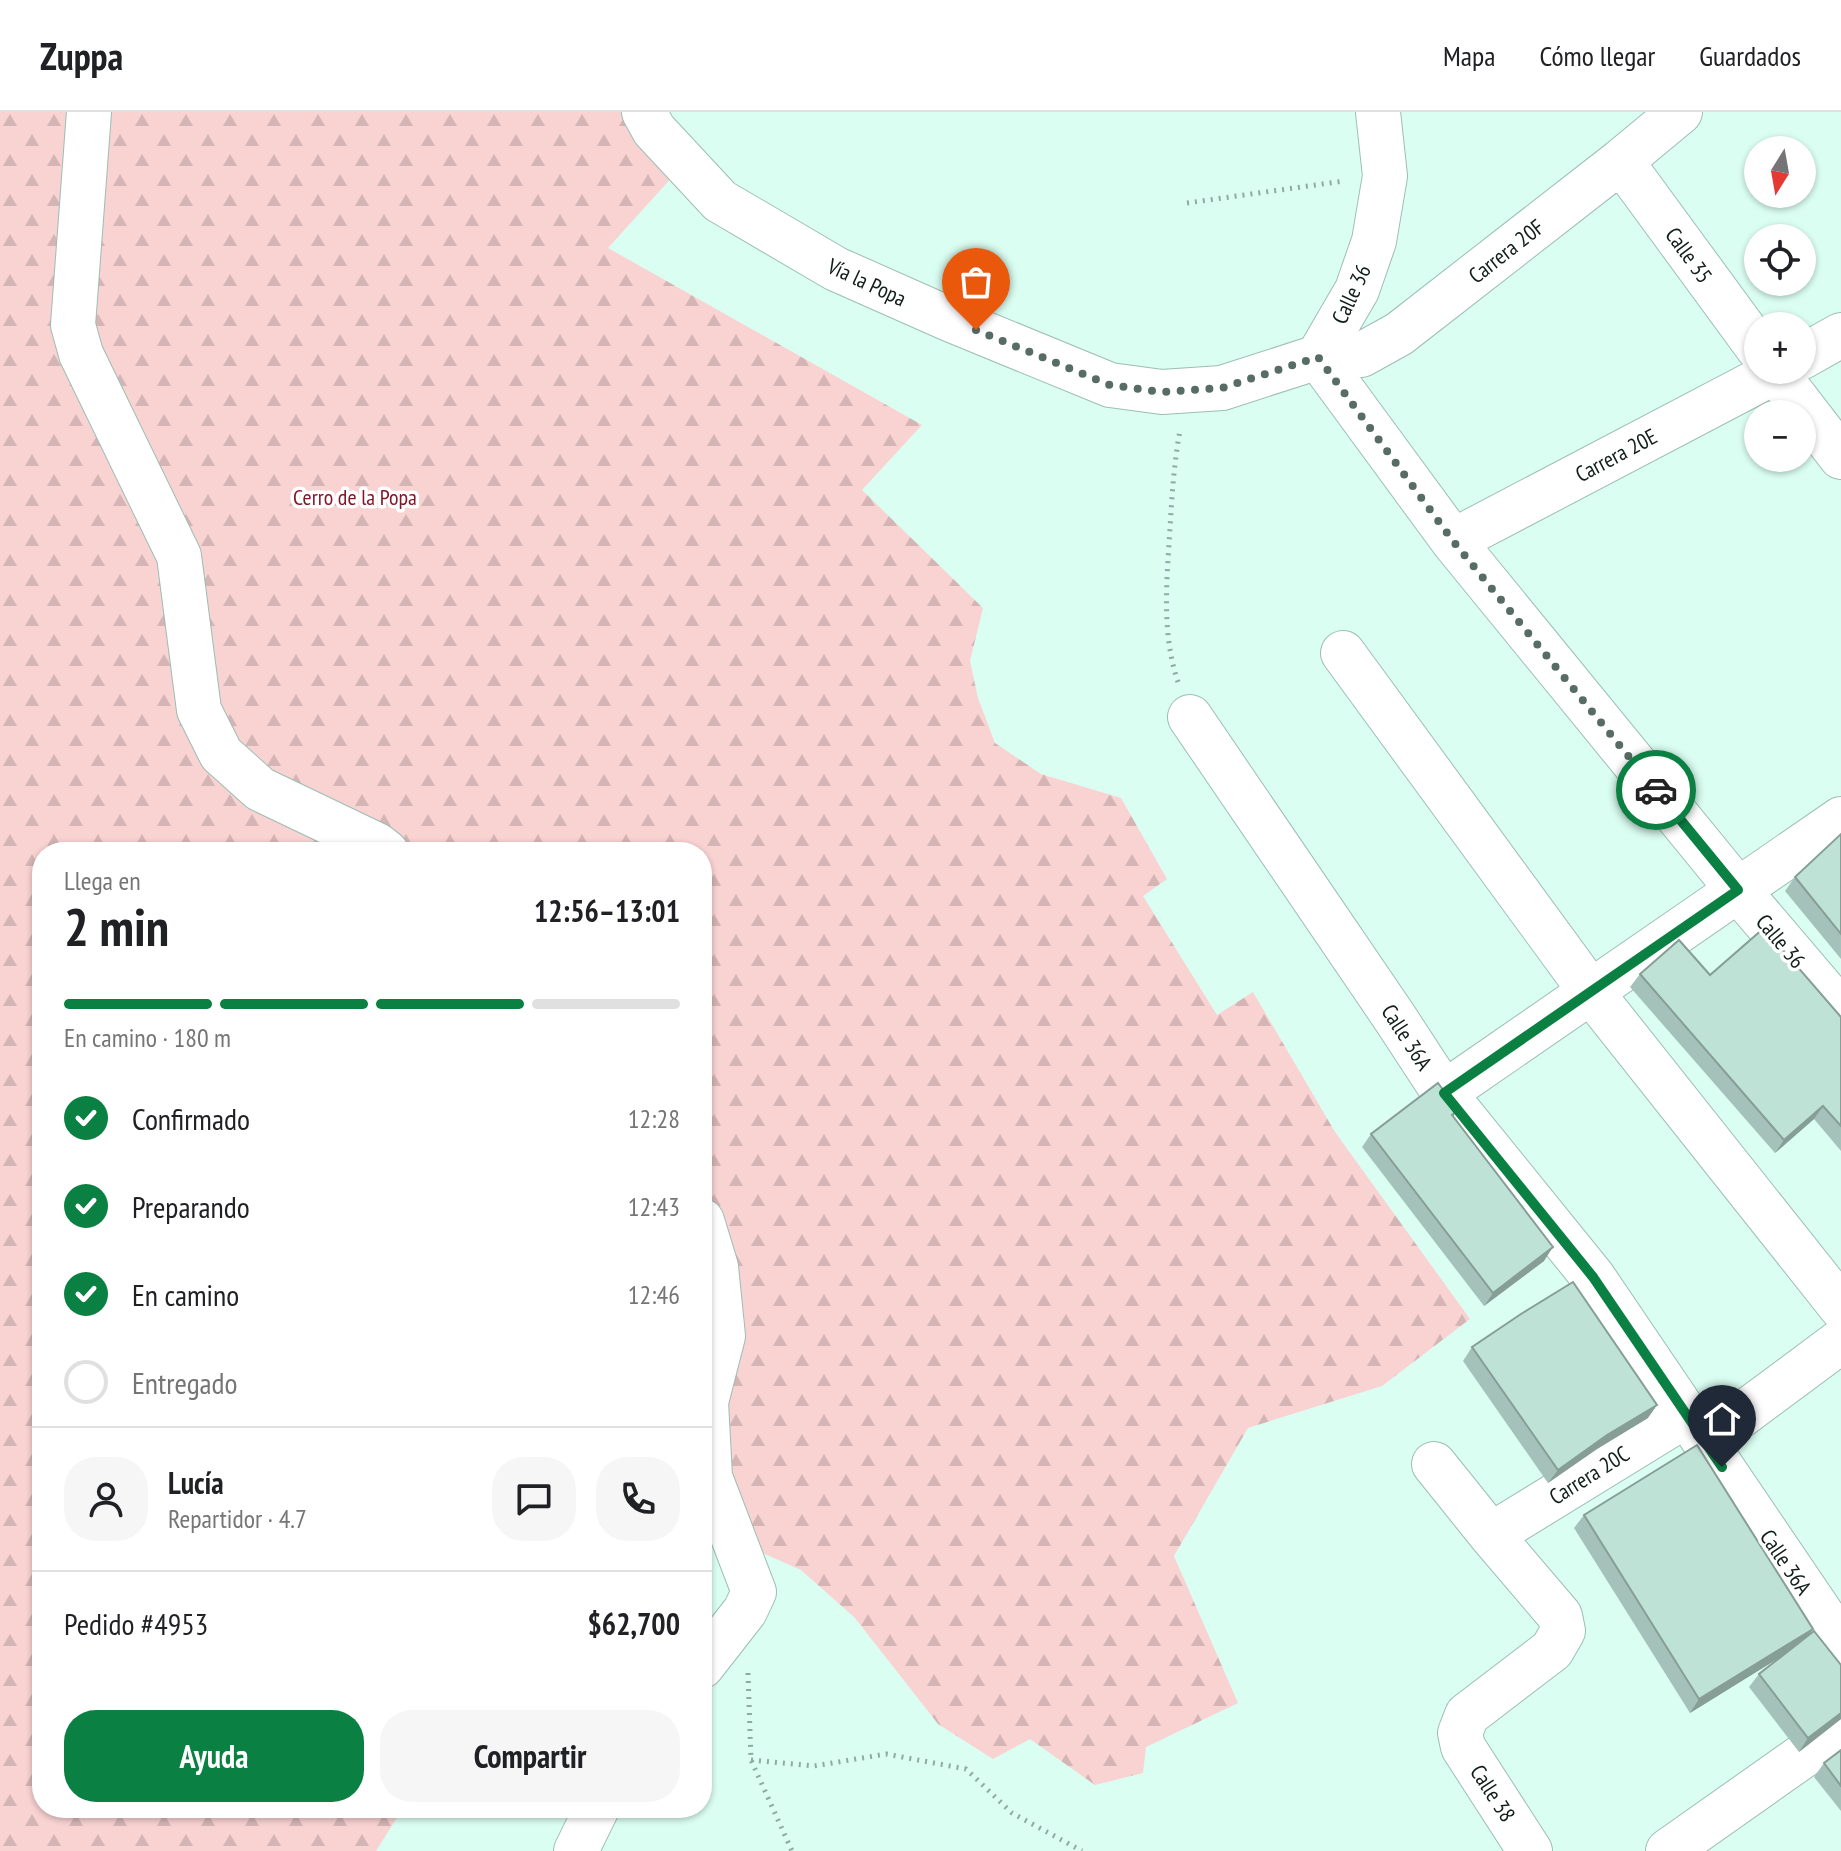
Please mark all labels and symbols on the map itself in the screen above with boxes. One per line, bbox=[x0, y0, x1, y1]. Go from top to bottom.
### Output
north arrow bbox=[1744, 136, 1816, 208]
street label: Carrera 20F bbox=[1463, 213, 1549, 289]
street label: Calle 35 bbox=[1659, 222, 1719, 288]
pin bbox=[942, 248, 1010, 330]
street label: Vía la Popa bbox=[822, 251, 911, 312]
street label: Calle 36 bbox=[1325, 260, 1377, 328]
street label: Carrera 20E bbox=[1570, 422, 1662, 488]
park label: Cerro de la Popa bbox=[293, 483, 417, 511]
courier bbox=[1616, 750, 1696, 830]
street label: Calle 36 bbox=[1750, 908, 1812, 974]
street label: Calle 36A bbox=[1375, 999, 1439, 1076]
pin bbox=[1688, 1385, 1756, 1467]
street label: Carrera 20C bbox=[1544, 1440, 1634, 1510]
street label: Calle 36A bbox=[1754, 1524, 1818, 1600]
street label: Calle 38 bbox=[1464, 1759, 1522, 1827]

